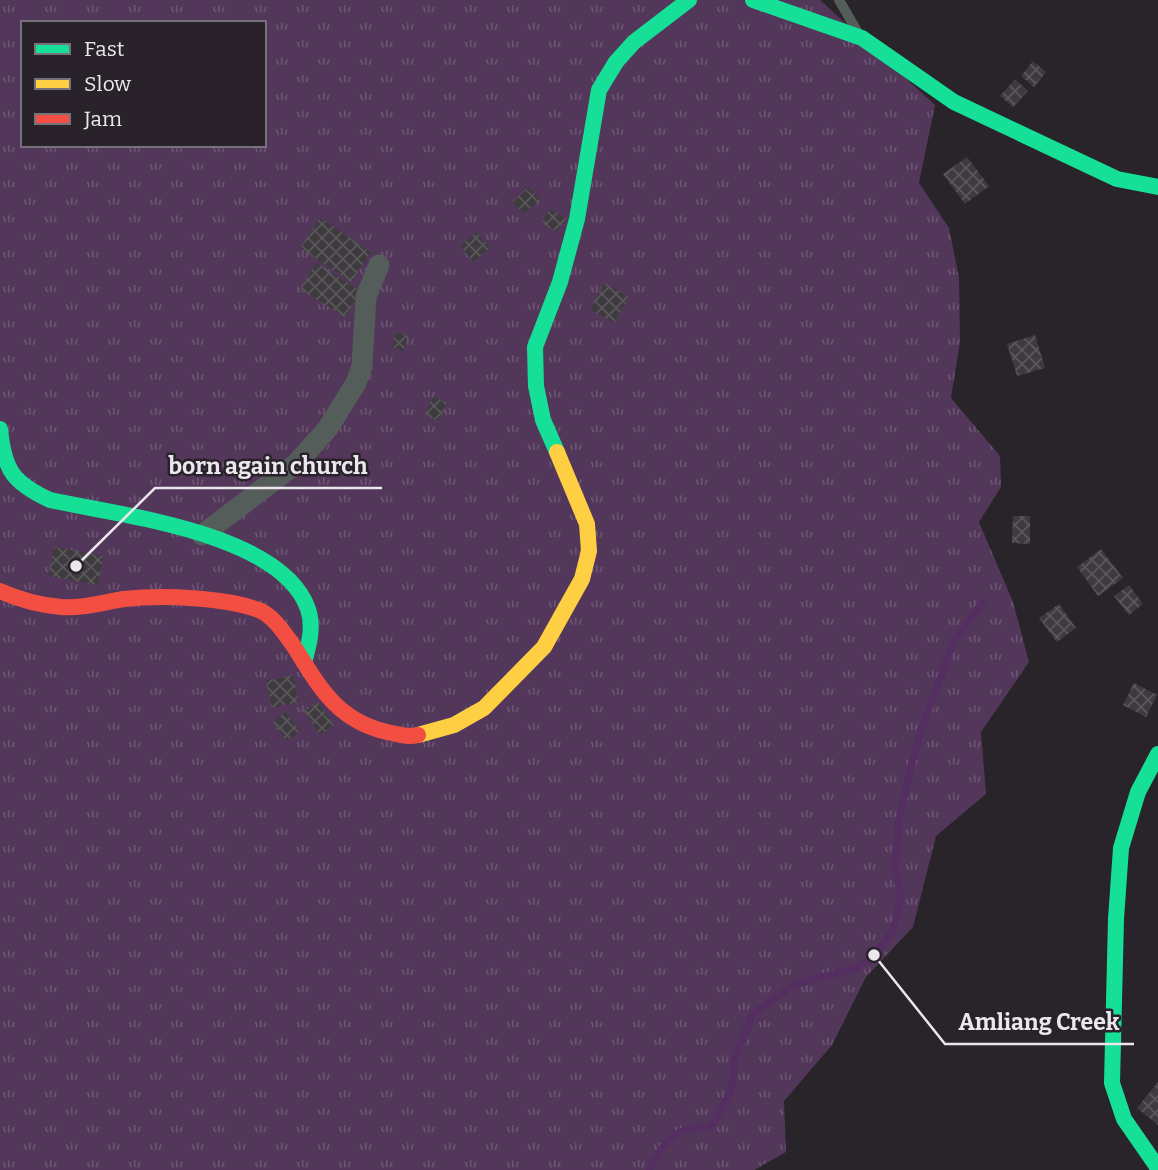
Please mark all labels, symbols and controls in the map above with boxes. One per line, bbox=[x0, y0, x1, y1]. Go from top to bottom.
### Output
legend bbox=[21, 21, 266, 147]
text: Fast bbox=[84, 36, 125, 62]
text: Slow bbox=[84, 71, 131, 97]
text: Jam bbox=[83, 106, 122, 132]
callout: born again church bbox=[155, 444, 382, 488]
text: born again church bbox=[169, 452, 368, 480]
callout: Amliang Creek bbox=[945, 1000, 1134, 1044]
text: Amliang Creek bbox=[959, 1008, 1120, 1036]

